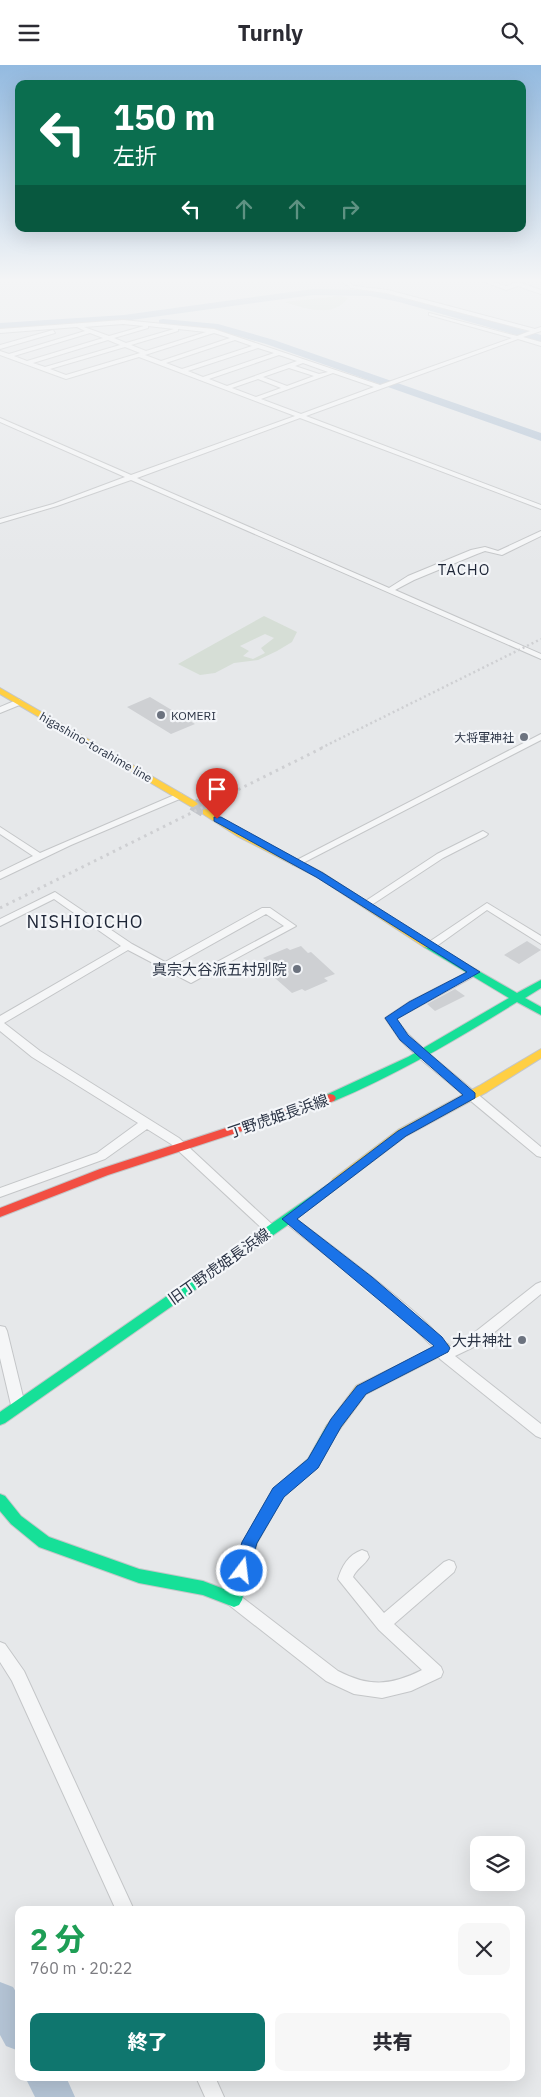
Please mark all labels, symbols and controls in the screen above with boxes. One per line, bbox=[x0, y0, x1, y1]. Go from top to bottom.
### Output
text: Turnly bbox=[238, 18, 303, 47]
icon: menu bbox=[15, 19, 43, 47]
icon: search bbox=[498, 19, 526, 47]
text: 150 m bbox=[113, 94, 216, 140]
icon: left bbox=[30, 100, 95, 165]
text: 左折 bbox=[113, 141, 157, 170]
icon: left bbox=[177, 195, 205, 223]
icon: ahead bbox=[230, 195, 258, 223]
icon: ahead bbox=[283, 195, 311, 223]
icon: right bbox=[336, 195, 364, 223]
district label: TACHO bbox=[438, 560, 490, 579]
place label: KOMERI bbox=[171, 708, 216, 723]
street label: higashino-torahime line bbox=[37, 709, 155, 786]
marker: KOMERI bbox=[155, 709, 167, 721]
place label: 大将軍神社 bbox=[454, 730, 514, 745]
marker: 大将軍神社 bbox=[518, 731, 530, 743]
pin bbox=[196, 768, 238, 819]
icon: arrive bbox=[203, 775, 231, 803]
district label: NISHIOICHO bbox=[27, 910, 143, 933]
place label: 真宗大谷派五村別院 bbox=[152, 960, 287, 979]
marker: 真宗大谷派五村別院 bbox=[291, 963, 303, 975]
street label: 丁野虎姫長浜線 bbox=[225, 1090, 331, 1142]
street label: 旧丁野虎姫長浜線 bbox=[164, 1224, 274, 1308]
place label: 大井神社 bbox=[452, 1331, 512, 1350]
marker: 大井神社 bbox=[516, 1334, 528, 1346]
position arrow bbox=[215, 1544, 267, 1596]
map controls bbox=[470, 1836, 525, 1891]
button: layers bbox=[470, 1836, 525, 1891]
text: 2 分 bbox=[30, 1919, 85, 1958]
button: close bbox=[458, 1923, 510, 1975]
text: 760 m · 20:22 bbox=[30, 1958, 132, 1978]
button: 終了 bbox=[30, 2013, 265, 2071]
button: 共有 bbox=[275, 2013, 510, 2071]

